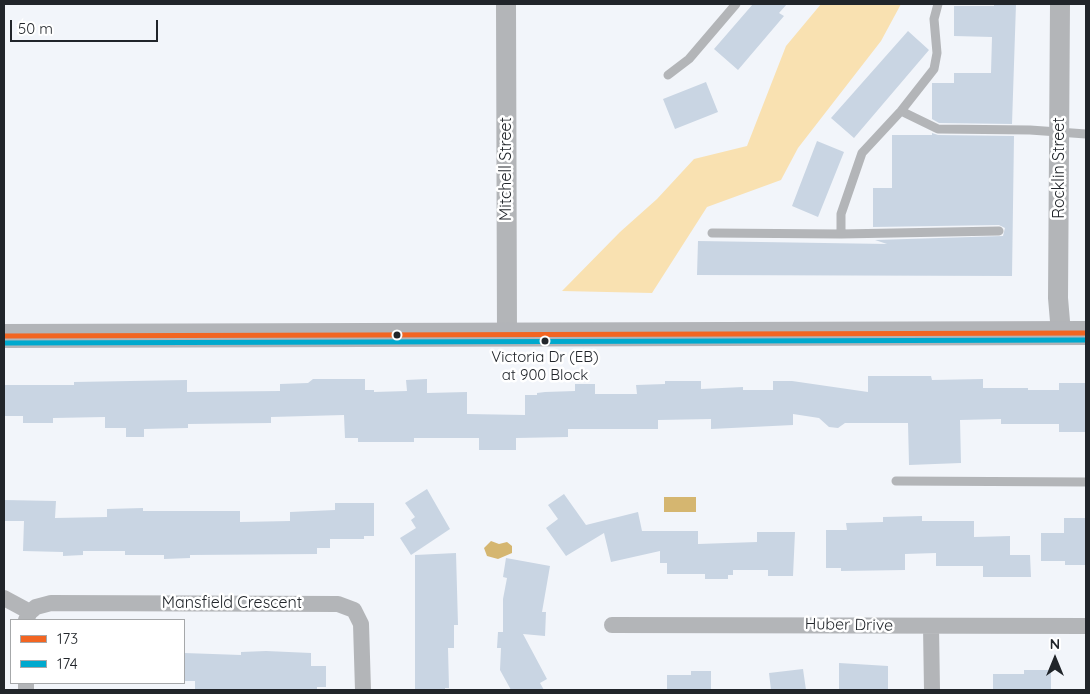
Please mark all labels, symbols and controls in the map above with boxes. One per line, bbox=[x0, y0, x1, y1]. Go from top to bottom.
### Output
scale bar bbox=[12, 10, 160, 42]
text: 50 m bbox=[18, 19, 53, 38]
street label: Mitchell Street bbox=[496, 117, 516, 221]
street label: Rocklin Street bbox=[1049, 117, 1069, 219]
unlabelled marker bbox=[392, 330, 402, 340]
marker: Victoria Dr (EB) at 900 Block bbox=[540, 336, 550, 346]
place label: Victoria Dr (EB) at 900 Block bbox=[491, 348, 599, 383]
street label: Mansfield Crescent bbox=[162, 593, 302, 613]
street label: Huber Drive bbox=[805, 615, 893, 635]
legend bbox=[10, 619, 185, 684]
text: 173 bbox=[57, 629, 78, 648]
north arrow bbox=[1030, 634, 1080, 684]
text: N bbox=[1050, 635, 1060, 653]
text: 174 bbox=[57, 654, 78, 673]

